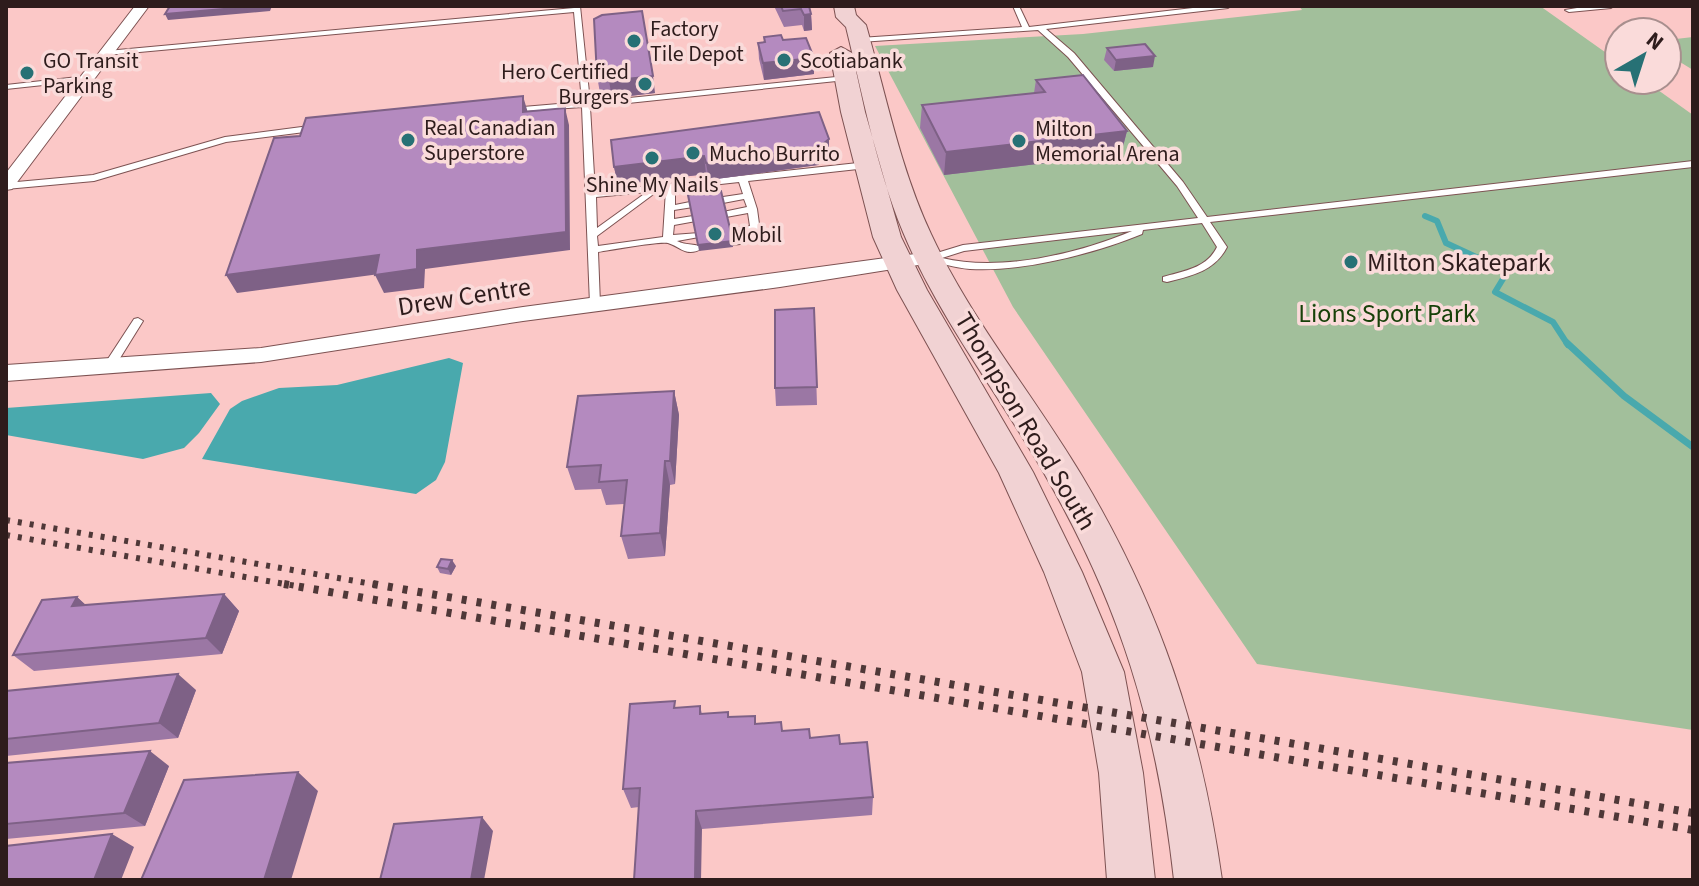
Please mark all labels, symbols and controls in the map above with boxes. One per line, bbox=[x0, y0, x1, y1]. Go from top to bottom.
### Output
place label: Factory Tile Depot bbox=[650, 13, 744, 70]
north arrow bbox=[1603, 16, 1683, 96]
text: N bbox=[1639, 24, 1671, 58]
marker: Factory Tile Depot bbox=[625, 32, 643, 50]
place label: GO Transit Parking bbox=[43, 45, 139, 102]
place label: Scotiabank bbox=[800, 45, 903, 77]
marker: Scotiabank bbox=[775, 51, 793, 69]
place label: Hero Certified Burgers bbox=[501, 56, 629, 113]
marker: GO Transit Parking bbox=[18, 64, 36, 82]
marker: Hero Certified Burgers bbox=[636, 75, 654, 93]
place label: Real Canadian Superstore bbox=[424, 112, 556, 169]
place label: Milton Memorial Arena bbox=[1035, 113, 1180, 170]
marker: Real Canadian Superstore bbox=[399, 131, 417, 149]
marker: Milton Memorial Arena bbox=[1010, 132, 1028, 150]
place label: Mucho Burrito bbox=[709, 138, 840, 170]
marker: Mucho Burrito bbox=[684, 144, 702, 162]
marker: Shine My Nails bbox=[643, 149, 661, 167]
place label: Shine My Nails bbox=[586, 169, 718, 201]
place label: Mobil bbox=[731, 219, 782, 251]
marker: Mobil bbox=[706, 225, 724, 243]
place label: Milton Skatepark bbox=[1367, 244, 1551, 281]
marker: Milton Skatepark bbox=[1342, 253, 1360, 271]
street label: Drew Centre bbox=[395, 268, 533, 325]
park label: Lions Sport Park bbox=[1298, 295, 1476, 332]
street label: Thompson Road South bbox=[946, 305, 1105, 537]

